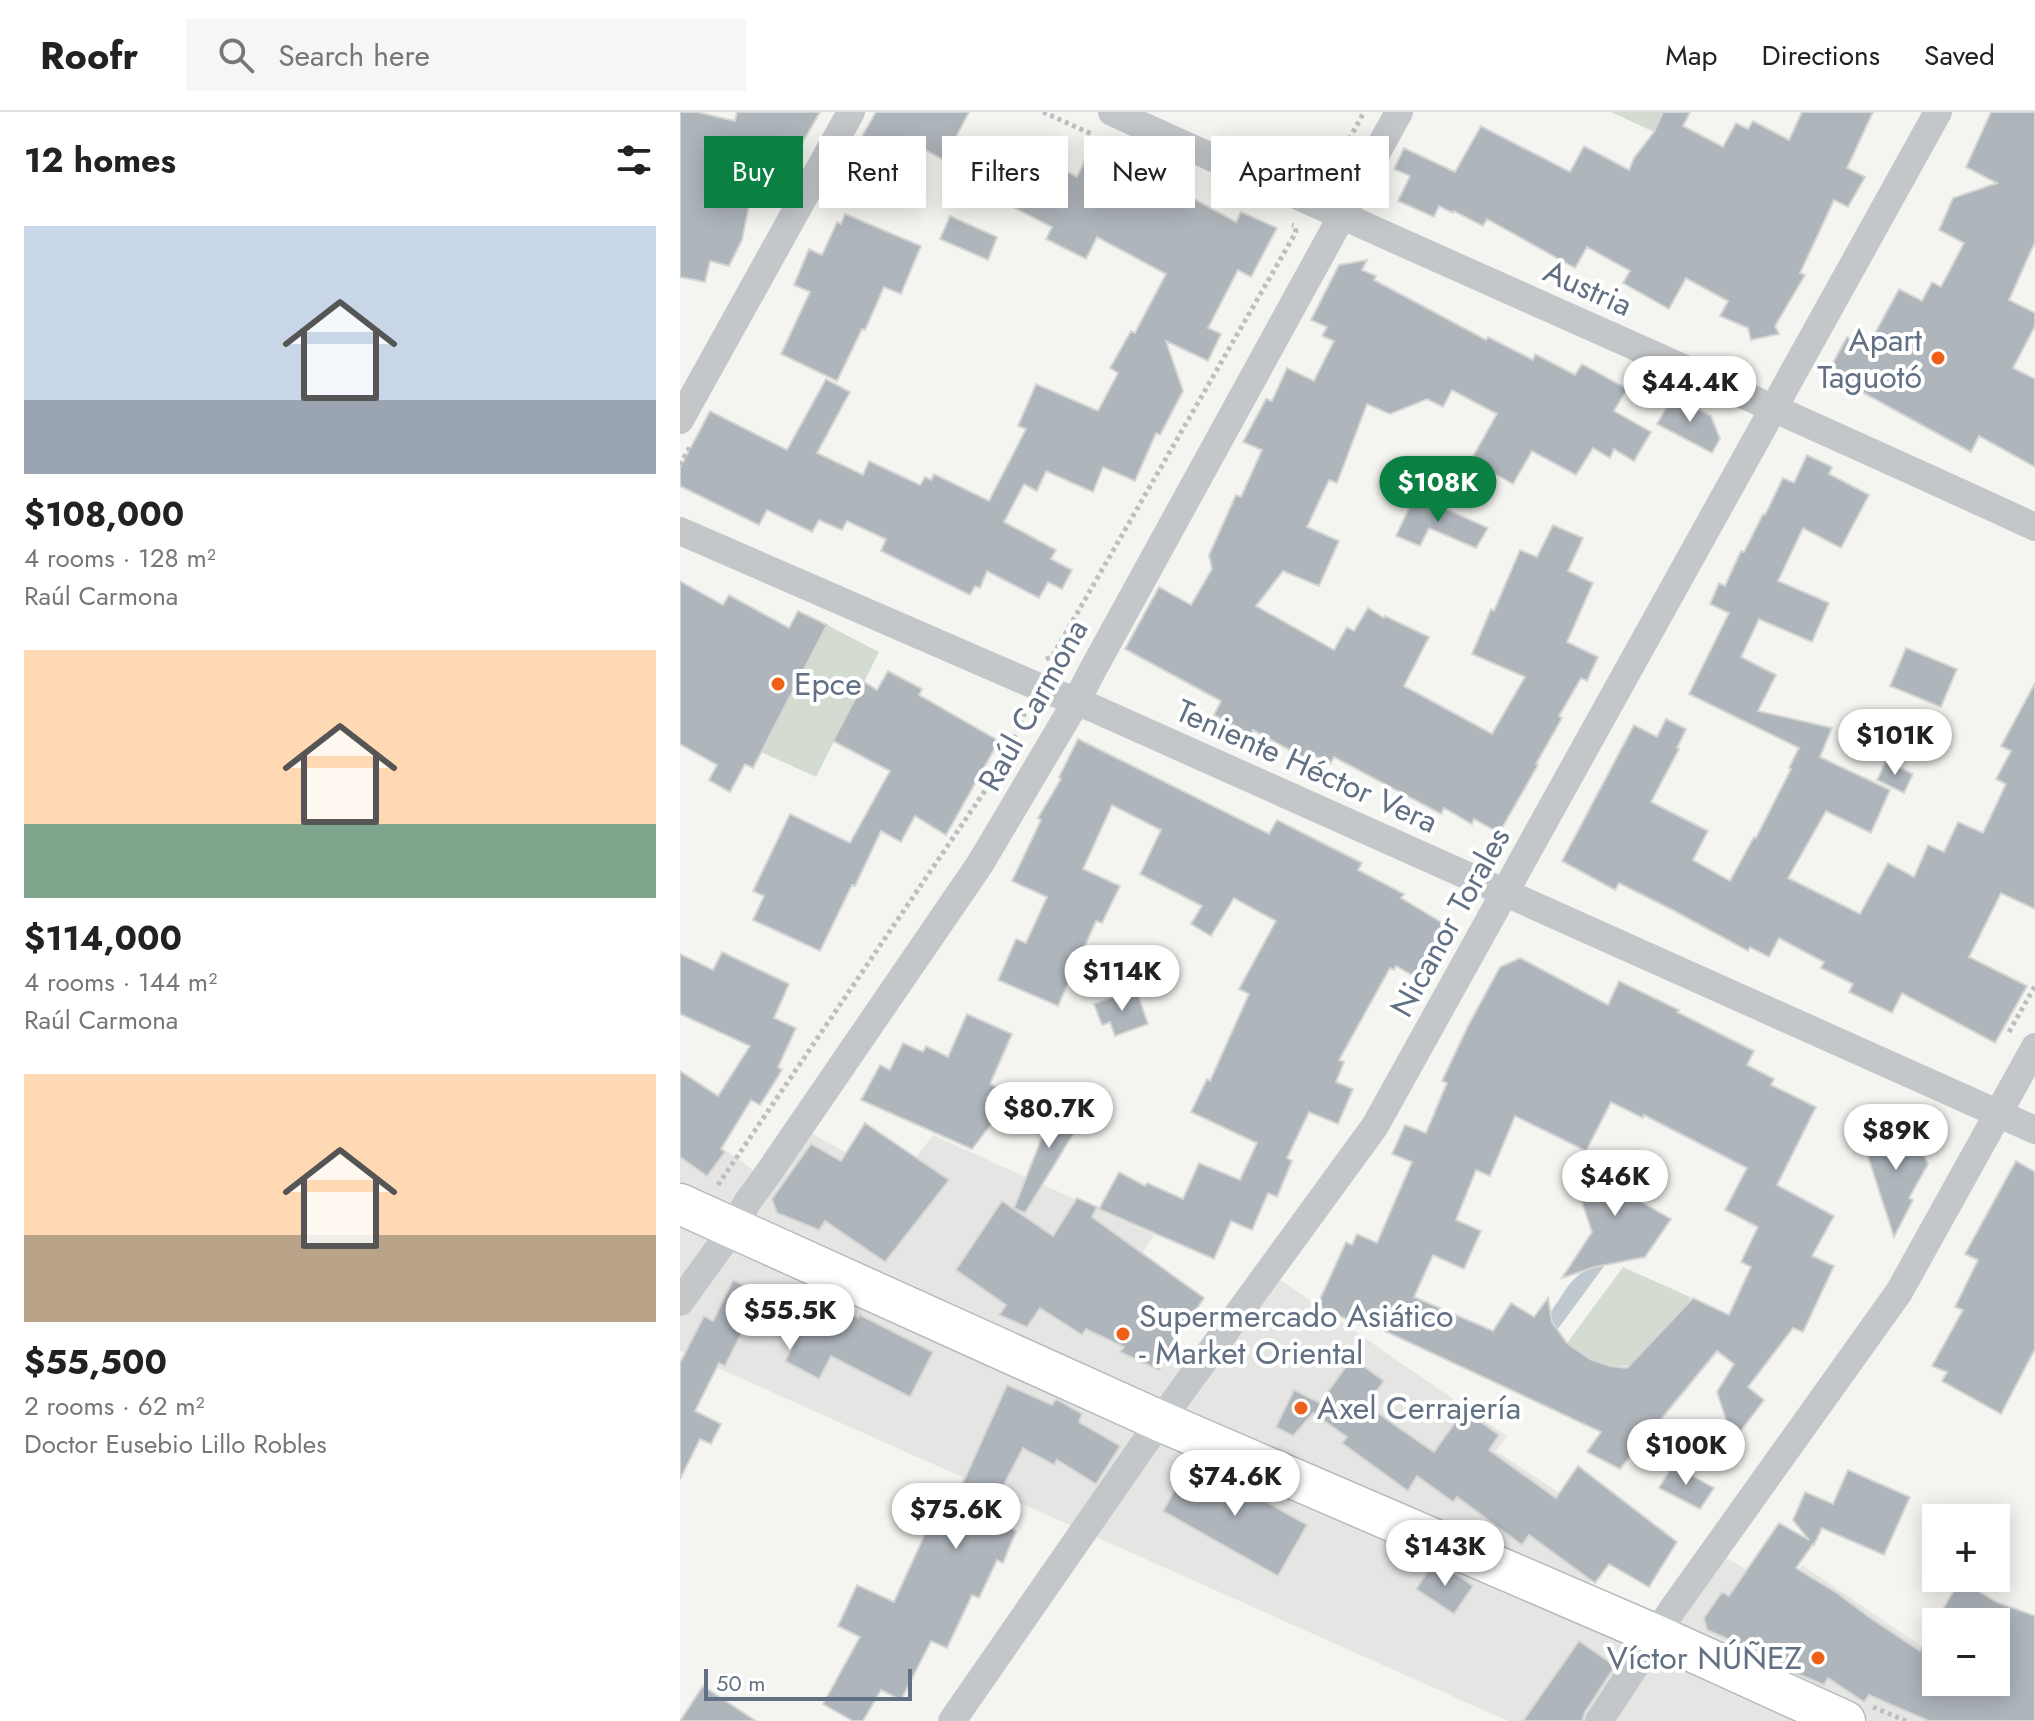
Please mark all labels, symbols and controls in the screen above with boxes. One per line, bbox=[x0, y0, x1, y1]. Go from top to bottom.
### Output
search box bbox=[186, 19, 746, 91]
text: Roofr bbox=[40, 28, 138, 83]
icon: search bbox=[214, 33, 258, 77]
text: Search here bbox=[278, 34, 430, 77]
text: Map bbox=[1665, 35, 1717, 76]
text: Directions bbox=[1761, 35, 1880, 76]
text: Saved bbox=[1924, 35, 1995, 76]
text: 12 homes bbox=[24, 136, 176, 185]
chip: Buy bbox=[704, 136, 803, 208]
chip: Rent bbox=[819, 136, 926, 208]
chip: Filters bbox=[942, 136, 1068, 208]
chip: New bbox=[1084, 136, 1195, 208]
chip: Apartment bbox=[1211, 136, 1389, 208]
icon: filters bbox=[612, 138, 656, 182]
street label: Austria bbox=[1536, 248, 1640, 328]
icon: home bbox=[268, 278, 412, 422]
place label: Apart Taguotó bbox=[1817, 317, 1922, 400]
marker: Apart Taguotó bbox=[1929, 349, 1947, 367]
pin: $44.4K bbox=[1625, 356, 1755, 424]
text: $44.4K bbox=[1641, 363, 1739, 401]
pin: $108K bbox=[1382, 456, 1494, 524]
text: $108K bbox=[1397, 463, 1479, 501]
text: $108,000 bbox=[24, 490, 184, 539]
text: 4 rooms · 128 m² bbox=[24, 539, 216, 577]
text: Raúl Carmona bbox=[24, 577, 178, 615]
street label: Raúl Carmona bbox=[967, 611, 1099, 799]
place label: Epce bbox=[794, 661, 862, 707]
marker: Epce bbox=[769, 675, 787, 693]
street label: Teniente Héctor Vera bbox=[1169, 688, 1445, 844]
icon: home bbox=[268, 702, 412, 846]
pin: $101K bbox=[1839, 709, 1951, 777]
text: $101K bbox=[1856, 716, 1934, 754]
street label: Nicanor Torales bbox=[1379, 819, 1521, 1025]
text: $114,000 bbox=[24, 914, 182, 963]
pin: $114K bbox=[1066, 945, 1178, 1013]
text: $114K bbox=[1083, 952, 1161, 990]
text: 4 rooms · 144 m² bbox=[24, 963, 217, 1001]
text: Raúl Carmona bbox=[24, 1001, 178, 1039]
pin: $80.7K bbox=[984, 1082, 1114, 1150]
text: $80.7K bbox=[1003, 1089, 1095, 1127]
pin: $89K bbox=[1849, 1104, 1943, 1172]
text: $89K bbox=[1862, 1111, 1930, 1149]
icon: home bbox=[268, 1126, 412, 1270]
pin: $46K bbox=[1568, 1150, 1662, 1218]
text: $46K bbox=[1580, 1157, 1650, 1195]
pin: $55.5K bbox=[725, 1284, 855, 1352]
text: $55.5K bbox=[743, 1291, 837, 1329]
place label: Supermercado Asiático - Market Oriental bbox=[1139, 1293, 1454, 1376]
marker: Supermercado Asiático - Market Oriental bbox=[1114, 1325, 1132, 1343]
text: $55,500 bbox=[24, 1338, 167, 1387]
place label: Axel Cerrajería bbox=[1317, 1385, 1521, 1431]
text: 2 rooms · 62 m² bbox=[24, 1387, 205, 1425]
marker: Axel Cerrajería bbox=[1292, 1399, 1310, 1417]
pin: $100K bbox=[1630, 1419, 1742, 1487]
text: Doctor Eusebio Lillo Robles bbox=[24, 1425, 327, 1463]
text: $100K bbox=[1645, 1426, 1727, 1464]
pin: $74.6K bbox=[1170, 1450, 1300, 1518]
text: $74.6K bbox=[1188, 1457, 1282, 1495]
pin: $75.6K bbox=[891, 1483, 1021, 1551]
text: $75.6K bbox=[910, 1490, 1002, 1528]
map controls bbox=[1922, 1504, 2010, 1696]
button: + bbox=[1922, 1504, 2010, 1592]
pin: $143K bbox=[1389, 1520, 1501, 1588]
text: $143K bbox=[1404, 1527, 1486, 1565]
button: − bbox=[1922, 1608, 2010, 1696]
place label: Víctor NÚÑEZ bbox=[1607, 1635, 1802, 1681]
marker: Víctor NÚÑEZ bbox=[1809, 1649, 1827, 1667]
scale bar bbox=[704, 1665, 912, 1701]
text: 50 m bbox=[716, 1667, 765, 1699]

